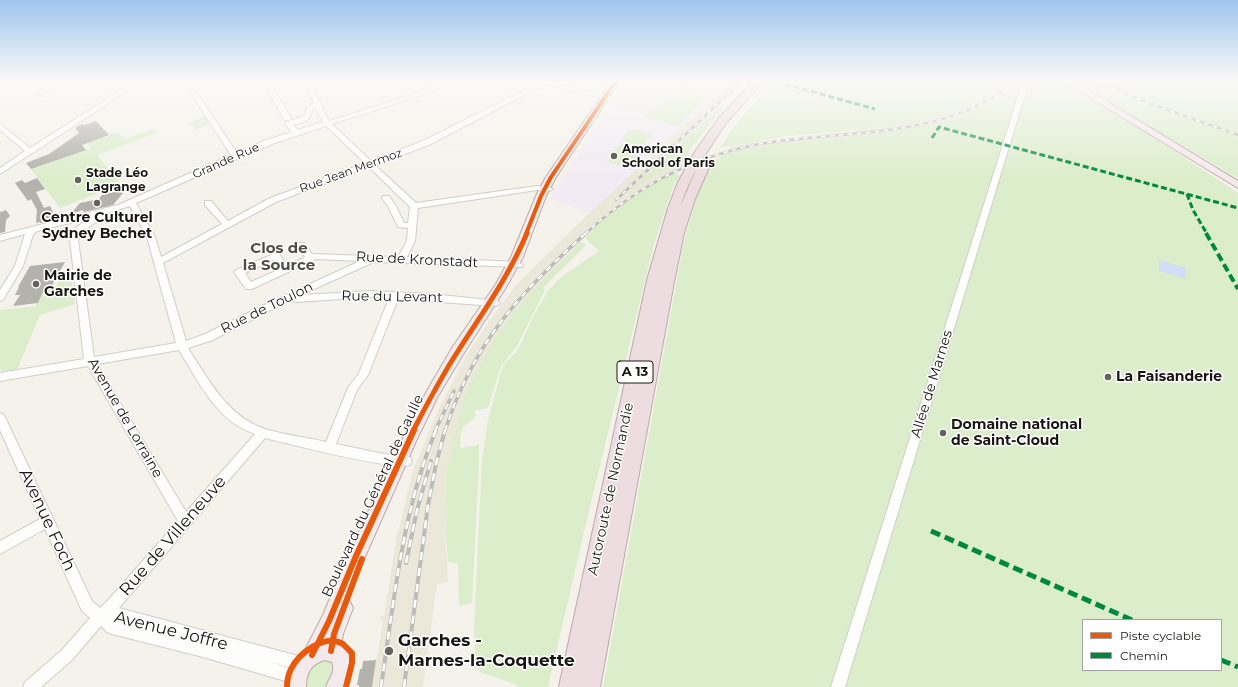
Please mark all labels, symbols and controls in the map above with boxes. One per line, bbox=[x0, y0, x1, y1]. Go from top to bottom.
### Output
street label: Grande Rue bbox=[191, 140, 261, 182]
place label: American School of Paris bbox=[622, 142, 715, 170]
street label: Rue Jean Mermoz bbox=[298, 146, 404, 196]
marker: American School of Paris bbox=[609, 151, 619, 161]
place label: Stade Léo Lagrange bbox=[86, 166, 148, 194]
marker: Stade Léo Lagrange bbox=[73, 175, 83, 185]
marker: Centre Culturel Sydney Bechet bbox=[92, 198, 102, 208]
place label: Centre Culturel Sydney Bechet bbox=[41, 210, 153, 242]
district label: Clos de la Source bbox=[243, 240, 315, 275]
street label: Rue de Kronstadt bbox=[355, 248, 479, 272]
place label: Mairie de Garches bbox=[44, 268, 112, 300]
street label: Rue de Toulon bbox=[218, 278, 316, 338]
marker: Mairie de Garches bbox=[31, 279, 41, 289]
street label: Rue du Levant bbox=[341, 288, 443, 306]
street label: Allée de Marnes bbox=[908, 328, 956, 440]
street label: Avenue de Lorraine bbox=[84, 355, 166, 481]
road number: A 13 bbox=[617, 361, 653, 383]
place label: La Faisanderie bbox=[1116, 369, 1222, 385]
marker: La Faisanderie bbox=[1103, 372, 1113, 382]
street label: Boulevard du Général de Gaulle bbox=[319, 392, 427, 600]
street label: Autoroute de Normandie bbox=[584, 401, 638, 577]
place label: Domaine national de Saint-Cloud bbox=[951, 417, 1082, 450]
marker: Domaine national de Saint-Cloud bbox=[938, 428, 948, 438]
street label: Avenue Foch bbox=[14, 466, 80, 574]
street label: Rue de Villeneuve bbox=[115, 472, 231, 600]
street label: Avenue Joffre bbox=[112, 607, 230, 655]
legend bbox=[1082, 619, 1222, 671]
text: Piste cyclable bbox=[1120, 628, 1201, 643]
place label: Garches - Marnes-la-Coquette bbox=[398, 631, 575, 671]
marker: Garches - Marnes-la-Coquette bbox=[383, 645, 395, 657]
text: Chemin bbox=[1120, 648, 1168, 663]

